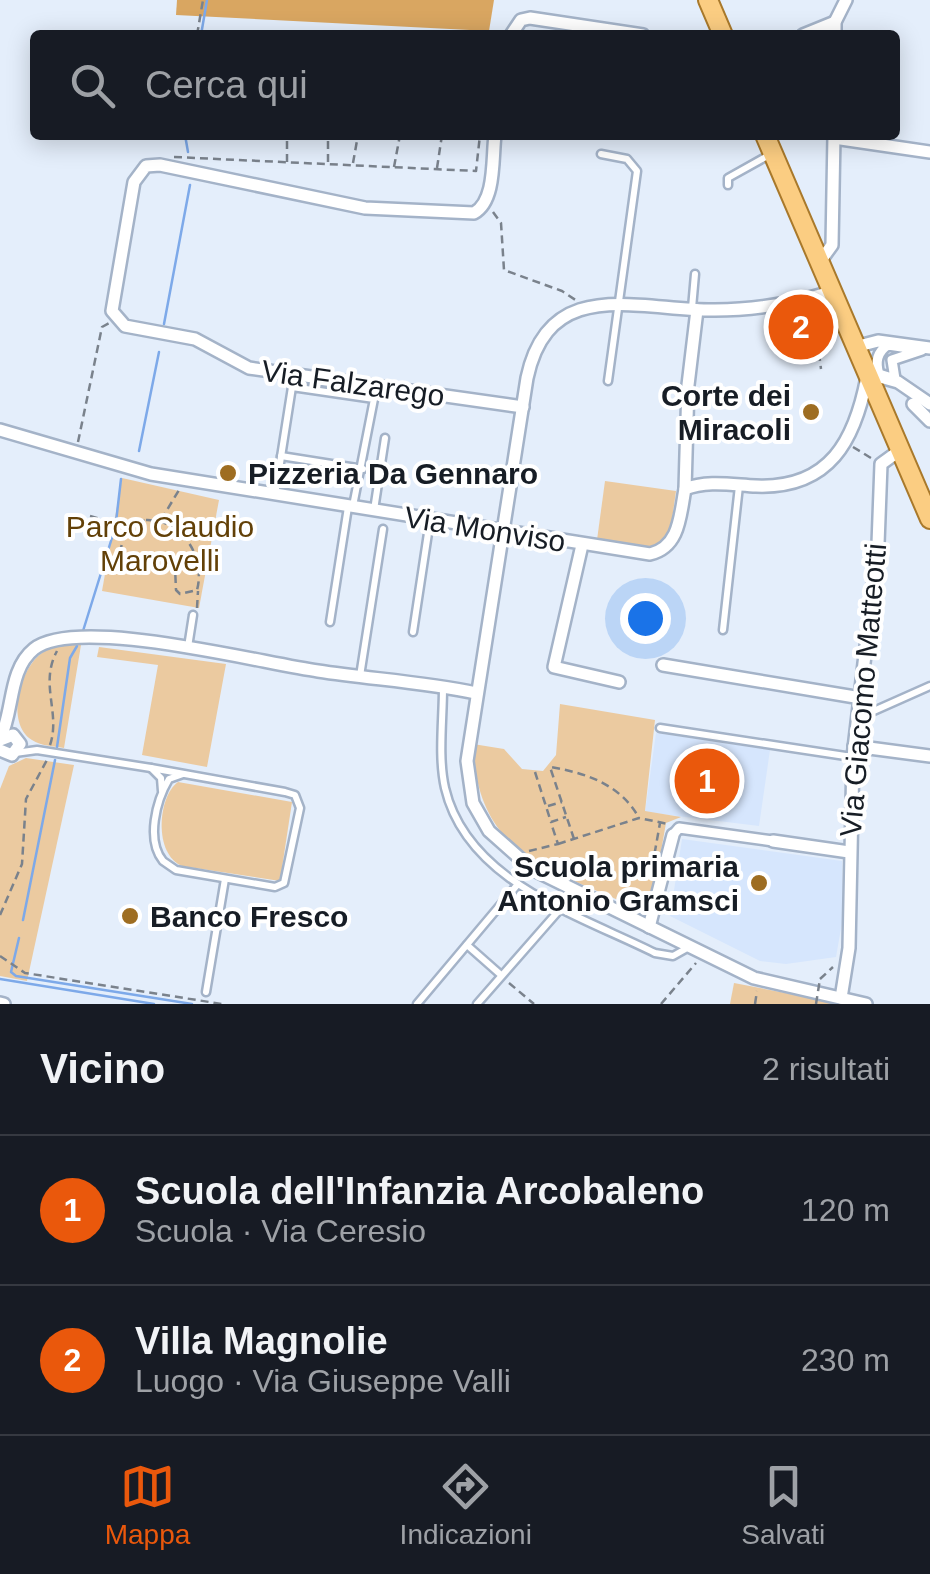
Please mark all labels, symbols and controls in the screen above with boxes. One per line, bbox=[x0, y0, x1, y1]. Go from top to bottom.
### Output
search box bbox=[30, 30, 900, 140]
icon: search bbox=[65, 58, 120, 113]
text: Cerca qui bbox=[145, 64, 308, 106]
pin: 2 bbox=[768, 290, 834, 364]
street label: Via Falzarego bbox=[259, 354, 447, 412]
place label: Corte dei Miracoli bbox=[661, 379, 791, 446]
marker: Corte dei Miracoli bbox=[800, 401, 822, 423]
place label: Pizzeria Da Gennaro bbox=[248, 457, 538, 490]
marker: Pizzeria Da Gennaro bbox=[217, 462, 239, 484]
street label: Via Monviso bbox=[402, 500, 568, 558]
park label: Parco Claudio Marovelli bbox=[66, 510, 254, 577]
street label: Via Giacomo Matteotti bbox=[834, 542, 892, 838]
your location bbox=[620, 593, 671, 644]
pin: 1 bbox=[674, 744, 740, 818]
place label: Scuola primaria Antonio Gramsci bbox=[497, 850, 739, 917]
marker: Scuola primaria Antonio Gramsci bbox=[748, 872, 770, 894]
place label: Banco Fresco bbox=[150, 900, 348, 933]
marker: Banco Fresco bbox=[119, 905, 141, 927]
text: Vicino bbox=[40, 1045, 165, 1092]
text: 2 risultati bbox=[762, 1051, 890, 1087]
text: Scuola dell'Infanzia Arcobaleno bbox=[135, 1170, 704, 1212]
text: 1 bbox=[64, 1192, 81, 1228]
text: 120 m bbox=[801, 1192, 890, 1228]
text: Scuola · Via Ceresio bbox=[135, 1213, 426, 1249]
text: Villa Magnolie bbox=[135, 1320, 388, 1362]
text: 2 bbox=[64, 1342, 81, 1378]
text: 230 m bbox=[801, 1342, 890, 1378]
text: Luogo · Via Giuseppe Valli bbox=[135, 1363, 511, 1399]
tab: Mappa bbox=[105, 1459, 190, 1551]
tab: Indicazioni bbox=[400, 1459, 532, 1551]
tab: Salvati bbox=[741, 1459, 825, 1551]

